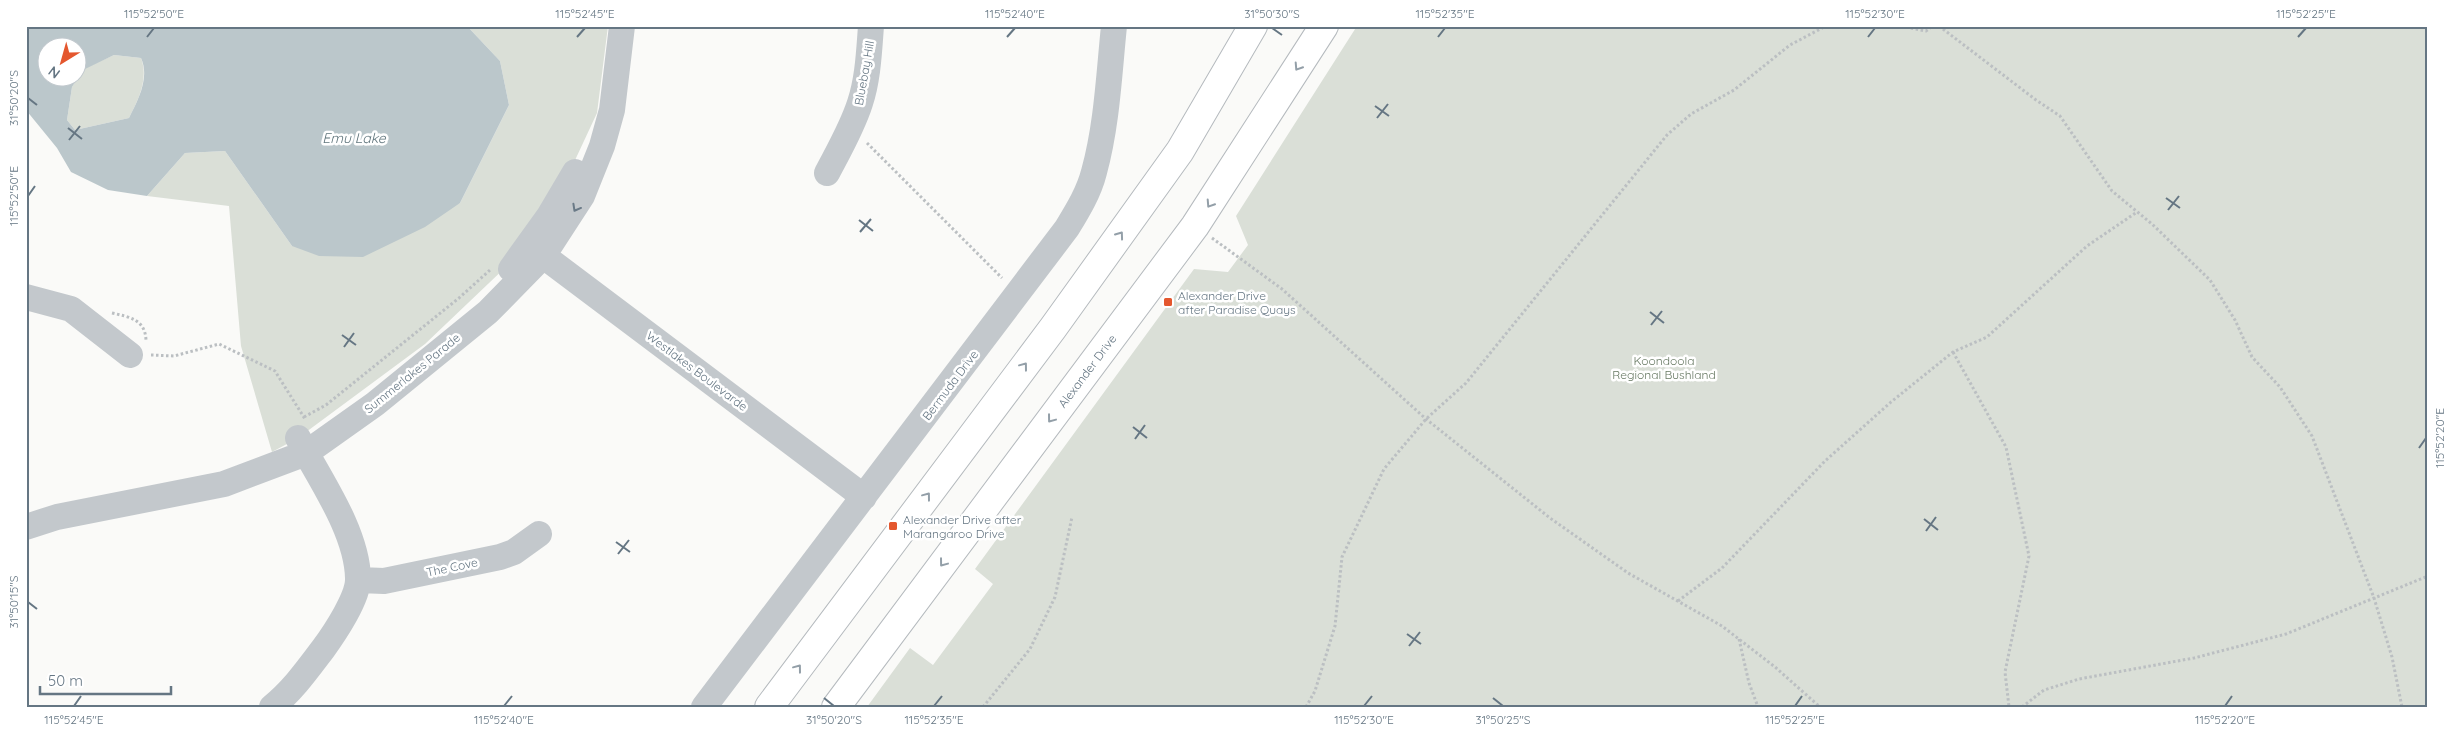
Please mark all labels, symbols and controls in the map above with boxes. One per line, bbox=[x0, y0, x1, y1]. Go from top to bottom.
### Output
text: 115°52'50"E bbox=[124, 6, 184, 21]
text: 115°52'45"E bbox=[555, 6, 615, 21]
text: 115°52'40"E bbox=[985, 6, 1045, 21]
text: 31°50'30"S bbox=[1244, 6, 1300, 21]
text: 115°52'35"E bbox=[1415, 6, 1475, 21]
text: 115°52'30"E bbox=[1845, 6, 1905, 21]
text: 115°52'25"E bbox=[2276, 6, 2336, 21]
north arrow bbox=[38, 38, 88, 88]
street label: Bluebay Hill bbox=[851, 39, 877, 107]
text: N bbox=[45, 62, 64, 83]
one-way arrow bbox=[1294, 62, 1304, 71]
text: 31°50'20"S bbox=[6, 70, 21, 126]
water label: Emu Lake bbox=[322, 129, 387, 147]
text: 115°52'50"E bbox=[6, 166, 21, 226]
one-way arrow bbox=[1206, 199, 1216, 208]
one-way arrow bbox=[572, 202, 582, 211]
one-way arrow bbox=[1114, 231, 1123, 240]
place label: Alexander Drive after Paradise Quays bbox=[1178, 288, 1296, 317]
marker: Alexander Drive after Paradise Quays bbox=[1162, 296, 1174, 308]
street label: Westlakes Boulevarde bbox=[643, 328, 751, 414]
street label: Summerlakes Parade bbox=[361, 330, 463, 416]
street label: Alexander Drive bbox=[1055, 331, 1120, 411]
street label: Bermuda Drive bbox=[919, 347, 981, 423]
park label: Koondoola Regional Bushland bbox=[1612, 353, 1716, 382]
one-way arrow bbox=[1019, 363, 1027, 372]
text: 115°52'20"E bbox=[2432, 408, 2447, 468]
one-way arrow bbox=[1048, 413, 1057, 423]
one-way arrow bbox=[921, 492, 930, 502]
place label: Alexander Drive after Marangaroo Drive bbox=[903, 512, 1022, 541]
marker: Alexander Drive after Marangaroo Drive bbox=[887, 520, 899, 532]
street label: The Cove bbox=[425, 554, 479, 580]
one-way arrow bbox=[940, 557, 949, 567]
text: 31°50'15"S bbox=[6, 575, 21, 629]
scale bar bbox=[40, 663, 171, 695]
one-way arrow bbox=[792, 664, 801, 674]
text: 50 m bbox=[48, 671, 83, 690]
text: 115°52'45"E bbox=[44, 712, 104, 727]
text: 115°52'40"E bbox=[474, 712, 534, 727]
text: 31°50'20"S bbox=[806, 712, 862, 727]
text: 115°52'35"E bbox=[904, 712, 964, 727]
text: 115°52'30"E bbox=[1334, 712, 1394, 727]
text: 31°50'25"S bbox=[1475, 712, 1531, 727]
text: 115°52'25"E bbox=[1765, 712, 1825, 727]
text: 115°52'20"E bbox=[2195, 712, 2255, 727]

